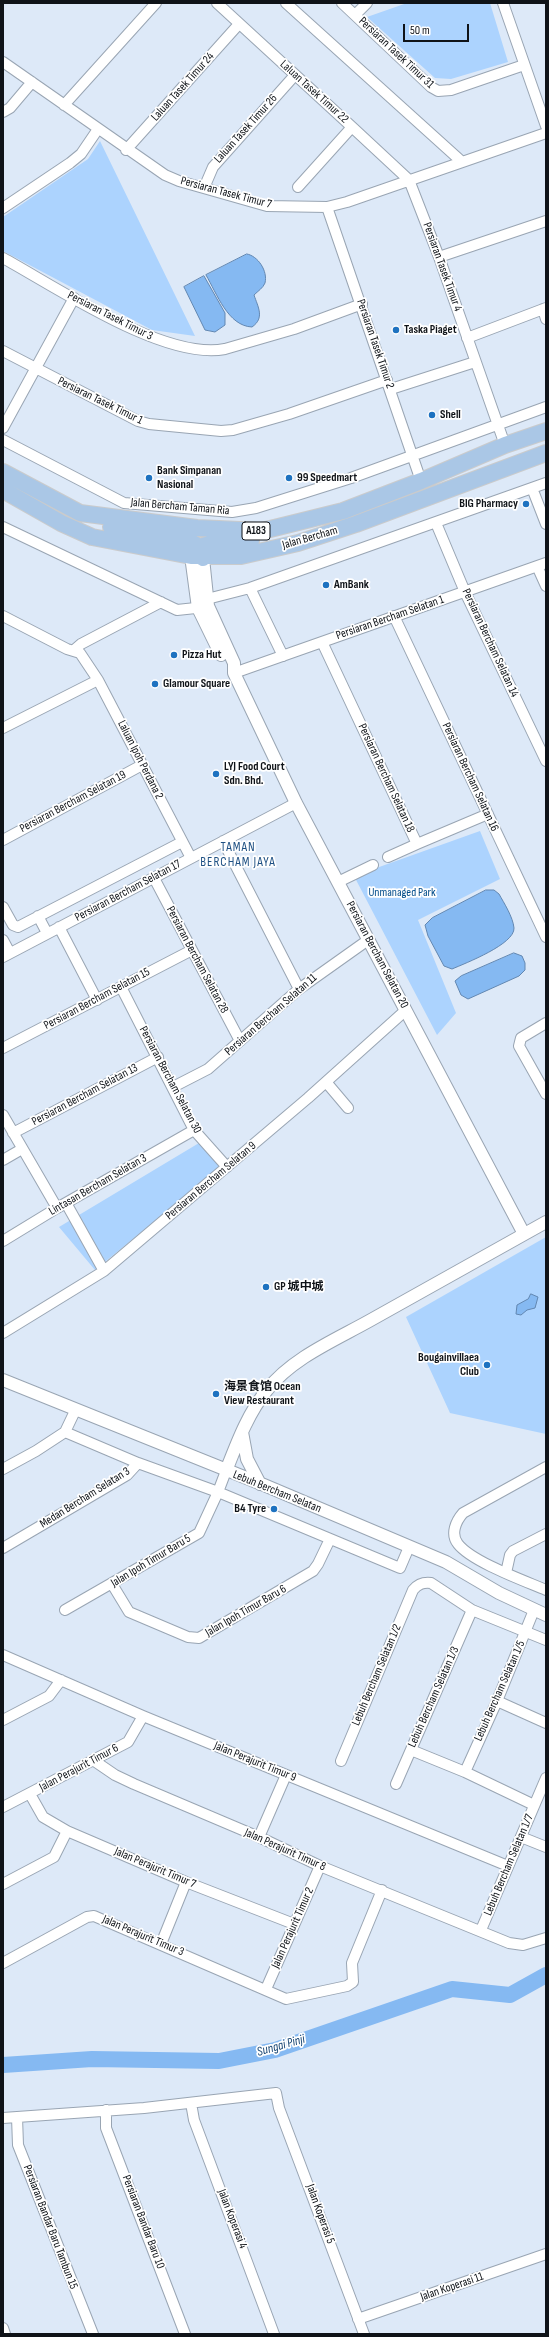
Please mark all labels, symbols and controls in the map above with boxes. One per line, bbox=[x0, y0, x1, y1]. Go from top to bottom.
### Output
street label: Persiaran Tasek Timur 31 bbox=[355, 14, 437, 92]
scale bar bbox=[405, 16, 471, 42]
text: 50 m bbox=[410, 23, 430, 38]
street label: Laluan Tasek Timur 24 bbox=[148, 50, 218, 124]
street label: Laluan Tasek Timur 22 bbox=[277, 57, 351, 127]
street label: Laluan Tasek Timur 26 bbox=[211, 92, 281, 166]
street label: Persiaran Tasek Timur 7 bbox=[179, 174, 273, 212]
street label: Persiaran Tasek Timur 4 bbox=[419, 220, 465, 314]
street label: Persiaran Tasek Timur 3 bbox=[65, 288, 155, 344]
street label: Persiaran Tasek Timur 2 bbox=[353, 297, 397, 391]
place label: Taska Piaget bbox=[404, 323, 457, 337]
marker: Taska Piaget bbox=[391, 325, 401, 335]
street label: Persiaran Tasek Timur 1 bbox=[55, 374, 145, 428]
place label: Shell bbox=[440, 408, 461, 422]
marker: Shell bbox=[427, 410, 437, 420]
place label: Bank Simpanan Nasional bbox=[157, 464, 221, 492]
place label: 99 Speedmart bbox=[297, 471, 357, 485]
marker: Bank Simpanan Nasional bbox=[144, 473, 154, 483]
marker: 99 Speedmart bbox=[284, 473, 294, 483]
street label: Jalan Bercham Taman Ria bbox=[130, 496, 230, 518]
place label: BIG Pharmacy bbox=[459, 497, 518, 511]
marker: BIG Pharmacy bbox=[521, 499, 531, 509]
road number: A183 bbox=[242, 522, 270, 540]
street label: Jalan Bercham bbox=[281, 523, 339, 553]
place label: AmBank bbox=[334, 578, 369, 592]
marker: AmBank bbox=[321, 580, 331, 590]
street label: Persiaran Bercham Selatan 14 bbox=[459, 586, 521, 700]
street label: Persiaran Bercham Selatan 1 bbox=[334, 593, 446, 643]
place label: Pizza Hut bbox=[182, 648, 221, 662]
marker: Pizza Hut bbox=[169, 650, 179, 660]
place label: Glamour Square bbox=[163, 677, 230, 691]
marker: Glamour Square bbox=[150, 679, 160, 689]
street label: Laluan Ipoh Perdana 2 bbox=[114, 718, 166, 802]
street label: Persiaran Bercham Selatan 16 bbox=[438, 720, 502, 834]
street label: Persiaran Bercham Selatan 18 bbox=[354, 721, 418, 835]
place label: LYJ Food Court Sdn. Bhd. bbox=[224, 760, 285, 788]
street label: Persiaran Bercham Selatan 19 bbox=[17, 768, 129, 836]
marker: LYJ Food Court Sdn. Bhd. bbox=[211, 769, 221, 779]
district label: TAMAN BERCHAM JAYA bbox=[200, 840, 276, 871]
street label: Persiaran Bercham Selatan 17 bbox=[73, 857, 183, 925]
park label: Unmanaged Park bbox=[368, 886, 436, 900]
street label: Persiaran Bercham Selatan 20 bbox=[343, 899, 411, 1011]
street label: Persiaran Bercham Selatan 28 bbox=[163, 904, 231, 1016]
street label: Persiaran Bercham Selatan 15 bbox=[42, 965, 152, 1033]
street label: Persiaran Bercham Selatan 11 bbox=[222, 971, 320, 1059]
street label: Persiaran Bercham Selatan 30 bbox=[136, 1024, 204, 1136]
street label: Persiaran Bercham Selatan 13 bbox=[29, 1061, 141, 1129]
street label: Persiaran Bercham Selatan 9 bbox=[163, 1139, 259, 1223]
street label: Lintasan Bercham Selatan 3 bbox=[46, 1151, 150, 1219]
place label: GP 城中城 bbox=[274, 1280, 324, 1294]
marker: GP 城中城 bbox=[261, 1282, 271, 1292]
place label: Bougainvillaea Club bbox=[418, 1351, 479, 1379]
marker: Bougainvillaea Club bbox=[482, 1360, 492, 1370]
place label: 海景食馆 Ocean View Restaurant bbox=[224, 1380, 301, 1408]
marker: 海景食馆 Ocean View Restaurant bbox=[211, 1389, 221, 1399]
street label: Medan Bercham Selatan 3 bbox=[37, 1465, 133, 1531]
street label: Lebuh Bercham Selatan bbox=[231, 1468, 323, 1516]
place label: B4 Tyre bbox=[234, 1502, 266, 1516]
marker: B4 Tyre bbox=[269, 1504, 279, 1514]
street label: Jalan Ipoh Timur Baru 5 bbox=[108, 1531, 194, 1591]
street label: Jalan Ipoh Timur Baru 6 bbox=[203, 1582, 289, 1640]
street label: Lebuh Bercham Selatan 1/2 bbox=[349, 1622, 405, 1728]
street label: Lebuh Bercham Selatan 1/5 bbox=[471, 1638, 529, 1744]
street label: Lebuh Bercham Selatan 1/3 bbox=[405, 1644, 463, 1750]
street label: Jalan Perajurit Timur 9 bbox=[212, 1739, 298, 1785]
street label: Jalan Perajurit Timur 6 bbox=[37, 1741, 121, 1795]
street label: Lebuh Bercham Selatan 1/7 bbox=[481, 1812, 537, 1918]
street label: Jalan Perajurit Timur 8 bbox=[242, 1826, 328, 1874]
street label: Jalan Perajurit Timur 7 bbox=[112, 1844, 198, 1892]
street label: Jalan Perajurit Timur 2 bbox=[269, 1885, 317, 1971]
street label: Jalan Perajurit Timur 3 bbox=[100, 1912, 186, 1960]
water label: Sungai Pinji bbox=[255, 2032, 307, 2060]
street label: Persiaran Bandar Baru Tambun 15 bbox=[20, 2163, 80, 2291]
street label: Persiaran Bandar Baru 10 bbox=[118, 2173, 168, 2271]
street label: Jalan Koperasi 5 bbox=[303, 2182, 337, 2246]
street label: Jalan Koperasi 4 bbox=[214, 2187, 250, 2251]
street label: Jalan Koperasi 11 bbox=[419, 2269, 485, 2305]

